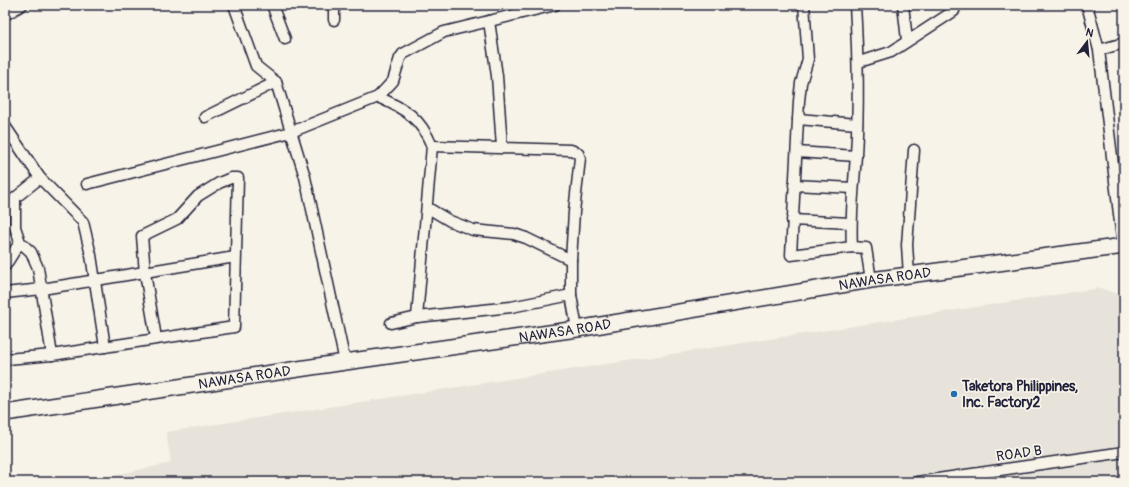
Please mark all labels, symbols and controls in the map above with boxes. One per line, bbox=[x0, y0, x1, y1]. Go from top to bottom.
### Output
north arrow bbox=[1067, 22, 1107, 62]
text: N bbox=[1084, 26, 1096, 40]
street label: NAWASA ROAD bbox=[837, 264, 932, 294]
street label: NAWASA ROAD bbox=[518, 315, 613, 346]
street label: NAWASA ROAD bbox=[197, 362, 292, 393]
place label: Taketora Philippines, Inc. Factory2 bbox=[961, 378, 1079, 411]
marker: Taketora Philippines, Inc. Factory2 bbox=[949, 389, 959, 399]
street label: ROAD B bbox=[995, 442, 1043, 465]

